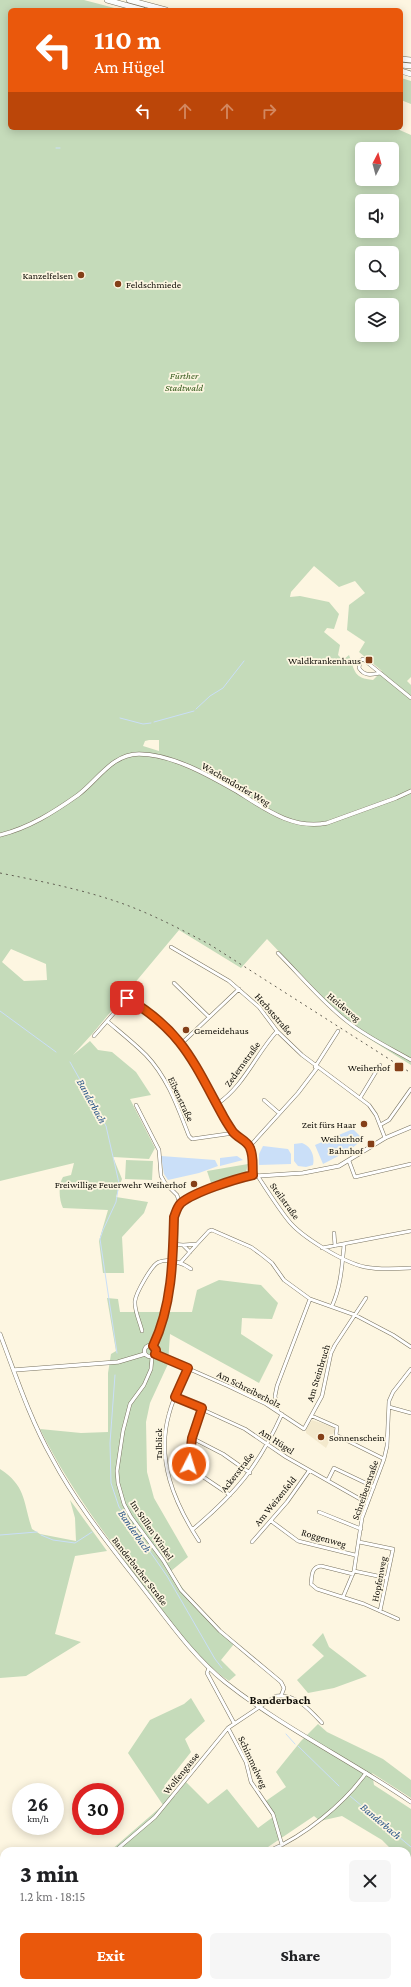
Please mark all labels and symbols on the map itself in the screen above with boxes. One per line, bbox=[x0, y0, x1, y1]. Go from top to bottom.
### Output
north arrow bbox=[355, 142, 399, 186]
place label: Kanzelfelsen bbox=[22, 270, 74, 281]
marker: Kanzelfelsen bbox=[76, 270, 86, 280]
marker: Feldschmiede bbox=[113, 279, 123, 289]
place label: Feldschmiede bbox=[126, 279, 182, 290]
park label: Fürther Stadtwald bbox=[165, 370, 203, 393]
place label: Waldkrankenhaus bbox=[288, 655, 361, 666]
marker: Waldkrankenhaus bbox=[364, 655, 374, 665]
street label: Wachendorfer Weg bbox=[200, 760, 272, 808]
pin bbox=[110, 981, 144, 1015]
street label: Heideweg bbox=[325, 990, 363, 1024]
street label: Herbststraße bbox=[253, 991, 296, 1038]
marker: Gemeidehaus bbox=[181, 1025, 191, 1035]
place label: Gemeidehaus bbox=[194, 1025, 249, 1036]
street label: Zedernstraße bbox=[222, 1039, 262, 1089]
marker: Weiherhof bbox=[393, 1061, 405, 1073]
place label: Weiherhof bbox=[348, 1062, 391, 1073]
street label: Eibenstraße bbox=[166, 1075, 196, 1124]
water label: Banderbach bbox=[75, 1077, 109, 1125]
place label: Zeit fürs Haar bbox=[302, 1119, 356, 1130]
marker: Zeit fürs Haar bbox=[359, 1119, 369, 1129]
place label: Weiherhof Bahnhof bbox=[321, 1133, 364, 1156]
marker: Weiherhof Bahnhof bbox=[366, 1139, 376, 1149]
place label: Freiwillige Feuerwehr Weiherhof bbox=[55, 1179, 187, 1190]
marker: Freiwillige Feuerwehr Weiherhof bbox=[189, 1179, 199, 1189]
street label: Steilstraße bbox=[268, 1180, 302, 1222]
street label: Am Steinbruch bbox=[304, 1342, 332, 1403]
street label: Am Schreiberholz bbox=[215, 1368, 283, 1410]
street label: Am Hügel bbox=[258, 1426, 297, 1457]
street label: Talblick bbox=[153, 1428, 164, 1460]
marker: Sonnenschein bbox=[316, 1432, 326, 1442]
place label: Sonnenschein bbox=[329, 1432, 386, 1443]
position arrow bbox=[168, 1443, 210, 1485]
street label: Ackerstraße bbox=[218, 1449, 256, 1494]
street label: Schreiberstraße bbox=[350, 1458, 381, 1521]
street label: Am Weizenfeld bbox=[252, 1473, 299, 1528]
street label: Im Stillen Winkel bbox=[128, 1498, 176, 1562]
water label: Banderbach bbox=[116, 1507, 154, 1555]
street label: Roggenweg bbox=[300, 1526, 348, 1550]
street label: Banderbacher Straße bbox=[110, 1535, 170, 1608]
street label: Hopfenweg bbox=[369, 1555, 389, 1603]
district label: Banderbach bbox=[249, 1693, 311, 1707]
street label: Schimmelweg bbox=[236, 1734, 270, 1790]
street label: Wolfengasse bbox=[161, 1749, 202, 1796]
speed limit sign: 30 bbox=[72, 1783, 124, 1835]
water label: Banderbach bbox=[358, 1801, 404, 1841]

